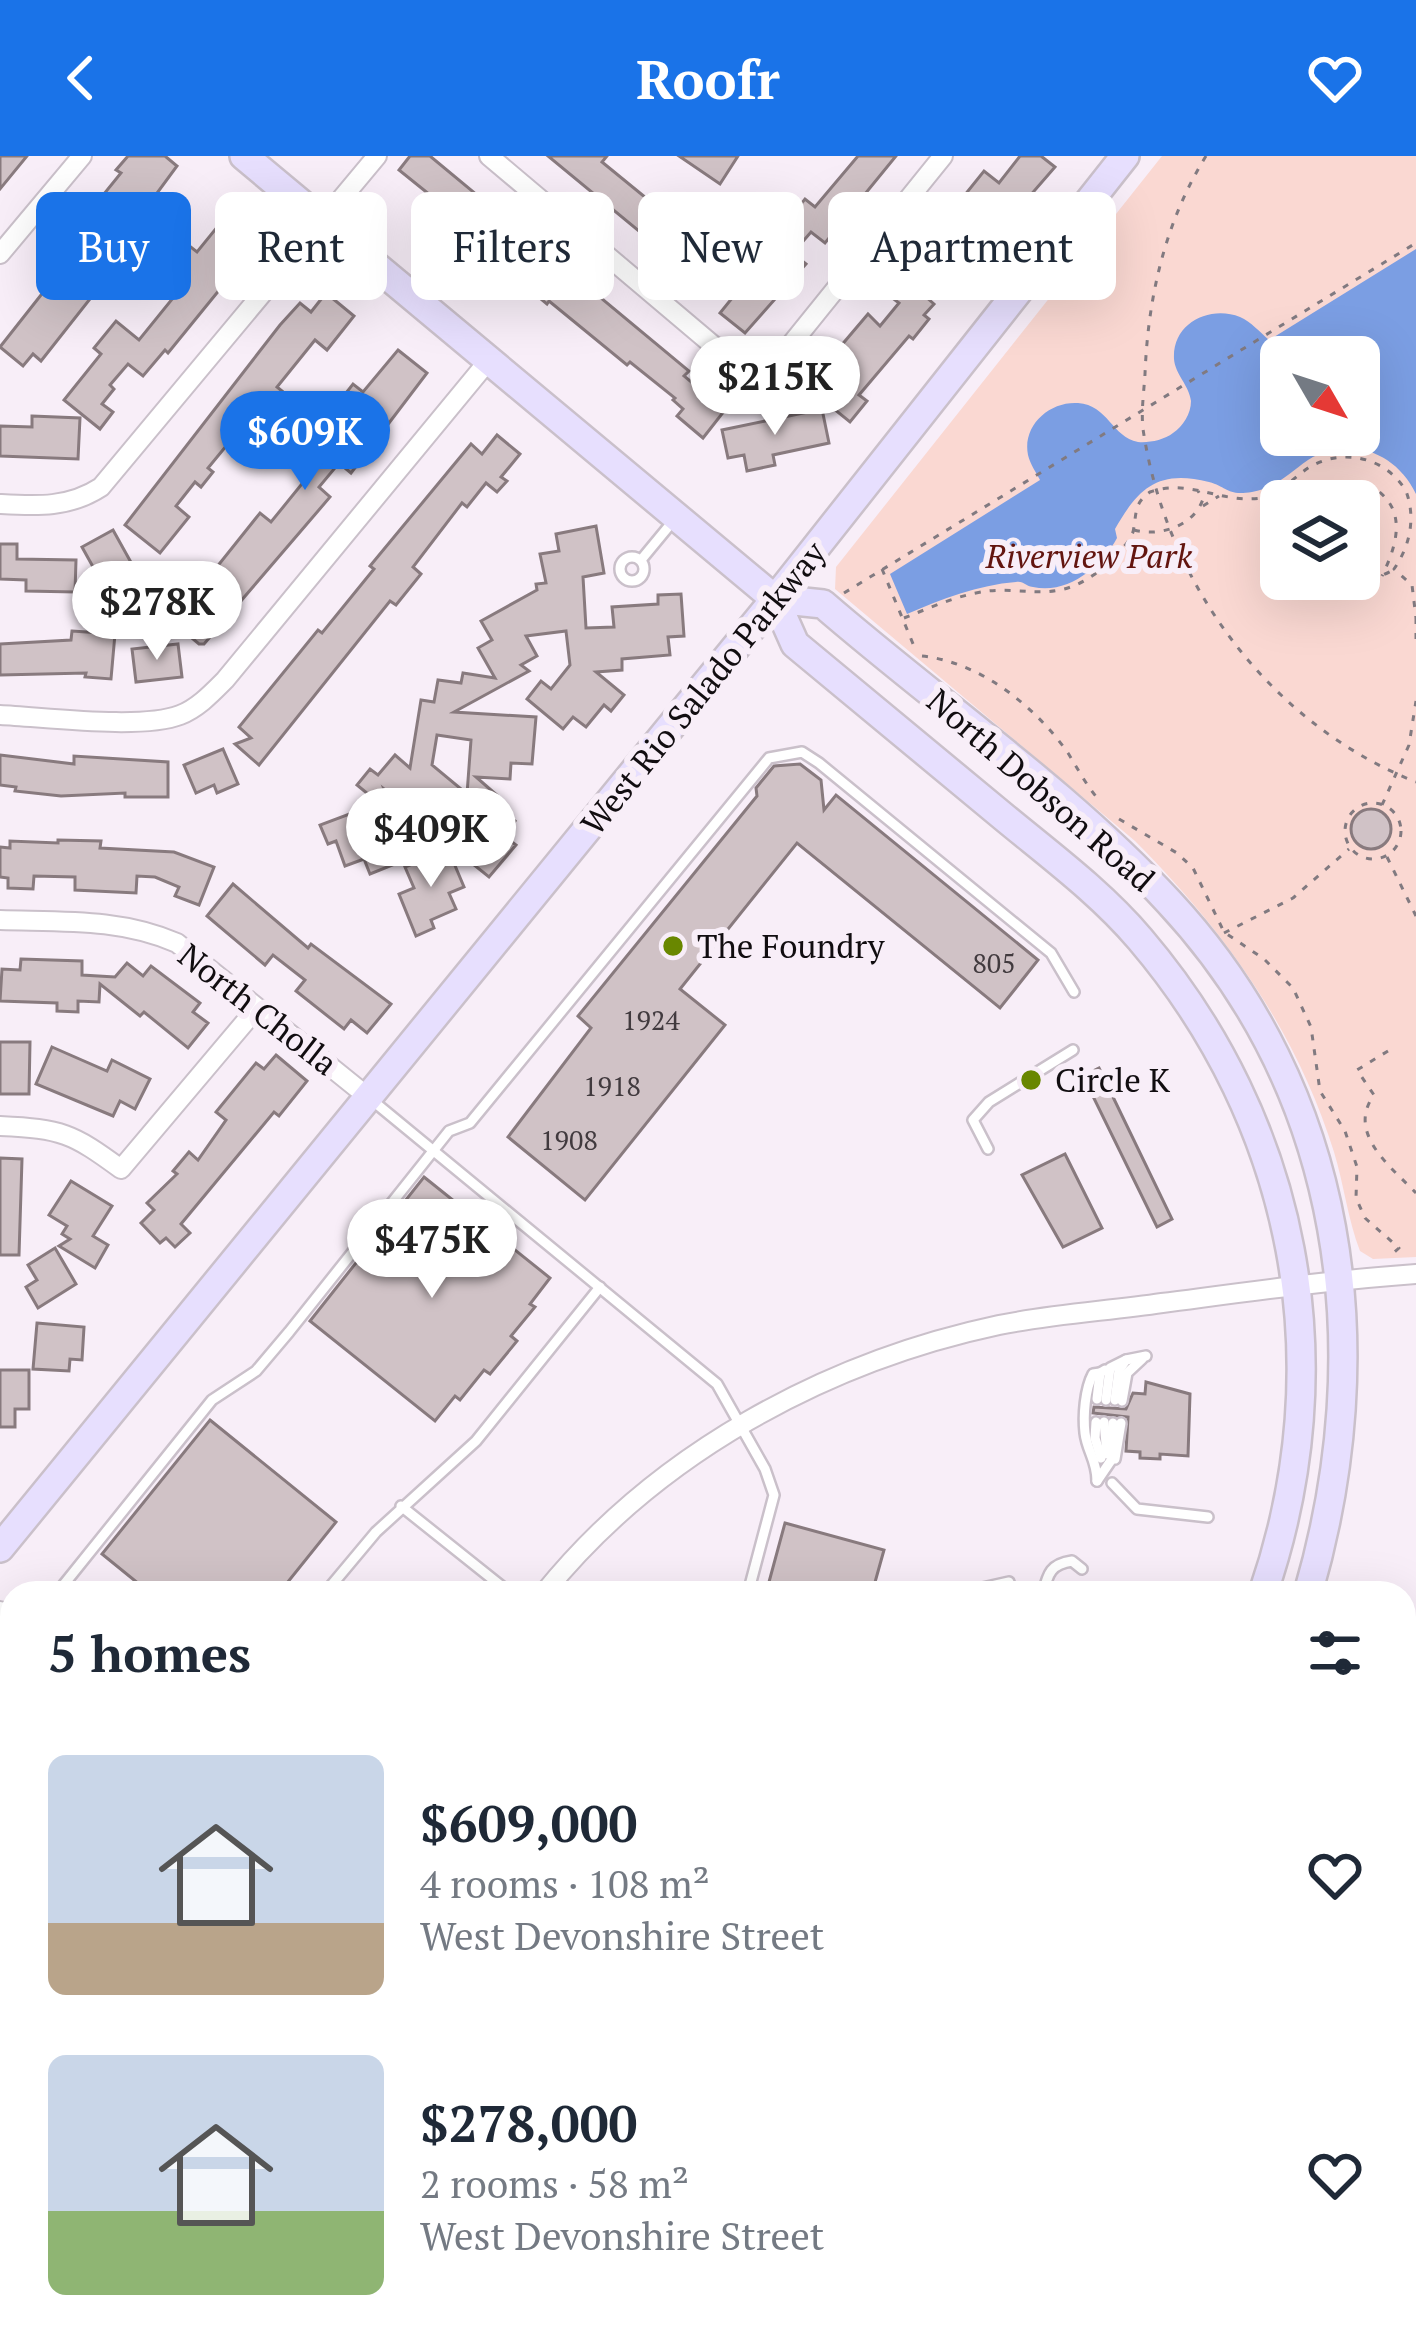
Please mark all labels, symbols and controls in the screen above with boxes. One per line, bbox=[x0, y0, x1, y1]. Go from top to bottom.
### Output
text: Roofr bbox=[636, 43, 780, 114]
icon: back bbox=[48, 45, 114, 111]
icon: heart bbox=[1302, 45, 1368, 111]
chip: Buy bbox=[36, 192, 191, 300]
chip: Rent bbox=[215, 192, 387, 300]
chip: Filters bbox=[411, 192, 614, 300]
chip: New bbox=[638, 192, 804, 300]
chip: Apartment bbox=[828, 192, 1116, 300]
pin: $215K bbox=[691, 336, 859, 438]
north arrow bbox=[1260, 336, 1380, 456]
map controls bbox=[1260, 336, 1380, 600]
text: $215K bbox=[717, 349, 833, 401]
pin: $609K bbox=[221, 391, 389, 493]
text: $609K bbox=[247, 404, 363, 456]
button: layers bbox=[1260, 480, 1380, 600]
street label: West Rio Salado Parkway bbox=[571, 531, 835, 843]
park label: Riverview Park bbox=[985, 534, 1192, 577]
pin: $278K bbox=[73, 561, 241, 663]
text: $278K bbox=[99, 574, 215, 626]
street label: North Dobson Road bbox=[919, 679, 1164, 900]
pin: $409K bbox=[347, 788, 515, 890]
text: $409K bbox=[373, 801, 489, 853]
place label: The Foundry bbox=[697, 924, 886, 967]
street label: North Cholla bbox=[170, 933, 346, 1084]
marker: The Foundry bbox=[660, 933, 686, 959]
house number: 805 bbox=[972, 945, 1016, 981]
house number: 1924 bbox=[622, 1002, 680, 1038]
place label: Circle K bbox=[1055, 1058, 1171, 1101]
marker: Circle K bbox=[1018, 1067, 1044, 1093]
house number: 1918 bbox=[583, 1068, 641, 1104]
house number: 1908 bbox=[540, 1122, 598, 1158]
pin: $475K bbox=[348, 1199, 516, 1301]
text: $475K bbox=[374, 1212, 490, 1264]
text: 5 homes bbox=[48, 1619, 251, 1687]
icon: filters bbox=[1302, 1620, 1368, 1686]
text: $609,000 bbox=[420, 1789, 637, 1857]
icon: home bbox=[144, 1803, 288, 1947]
icon: heart bbox=[1302, 1842, 1368, 1908]
text: 4 rooms · 108 m² bbox=[420, 1857, 710, 1909]
text: West Devonshire Street bbox=[420, 1909, 824, 1961]
text: $278,000 bbox=[420, 2089, 637, 2157]
icon: home bbox=[144, 2103, 288, 2247]
icon: heart bbox=[1302, 2142, 1368, 2208]
text: 2 rooms · 58 m² bbox=[420, 2157, 689, 2209]
text: West Devonshire Street bbox=[420, 2209, 824, 2261]

